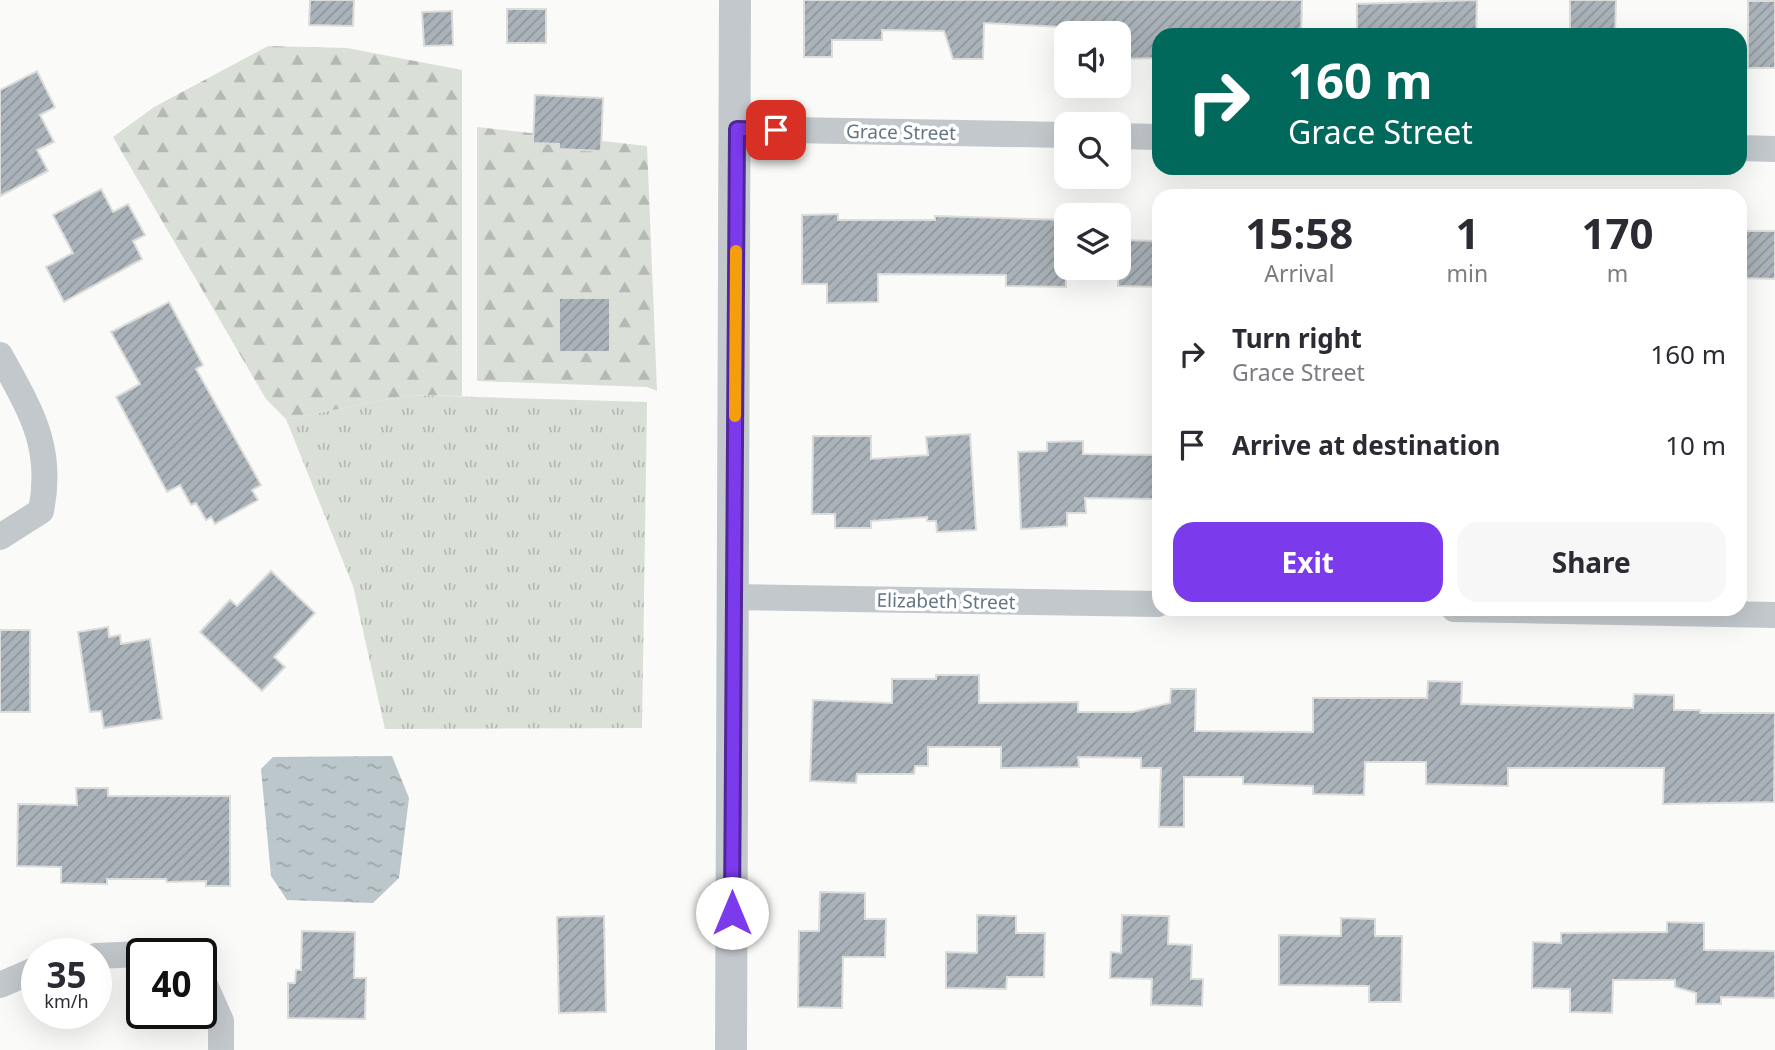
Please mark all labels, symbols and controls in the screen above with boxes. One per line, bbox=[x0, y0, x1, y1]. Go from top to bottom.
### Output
map controls bbox=[1054, 21, 1131, 280]
button: sound bbox=[1054, 21, 1131, 98]
text: 160 m bbox=[1288, 47, 1433, 113]
icon: right bbox=[1173, 56, 1264, 147]
pin bbox=[746, 100, 806, 160]
text: Grace Street bbox=[1288, 110, 1473, 153]
icon: arrive bbox=[757, 111, 795, 149]
button: search bbox=[1054, 112, 1131, 189]
street label: Grace Street bbox=[846, 118, 956, 146]
button: layers bbox=[1054, 203, 1131, 280]
text: 15:58 bbox=[1245, 204, 1353, 261]
text: 1 bbox=[1455, 204, 1479, 261]
text: 170 bbox=[1582, 204, 1654, 261]
text: Arrival bbox=[1264, 257, 1334, 289]
text: min bbox=[1447, 257, 1488, 289]
text: m bbox=[1607, 257, 1628, 289]
text: Turn right bbox=[1232, 320, 1362, 356]
icon: right bbox=[1173, 335, 1211, 373]
text: 160 m bbox=[1650, 336, 1726, 372]
text: Grace Street bbox=[1232, 356, 1365, 388]
icon: arrive bbox=[1173, 426, 1211, 464]
text: Arrive at destination bbox=[1232, 427, 1501, 463]
text: 10 m bbox=[1665, 427, 1726, 463]
button: Exit bbox=[1173, 522, 1443, 602]
button: Share bbox=[1457, 522, 1726, 602]
street label: Elizabeth Street bbox=[876, 587, 1016, 615]
position arrow bbox=[695, 876, 769, 950]
speed limit sign: 40 bbox=[126, 938, 217, 1029]
text: 35 bbox=[46, 951, 87, 998]
text: km/h bbox=[44, 989, 89, 1013]

